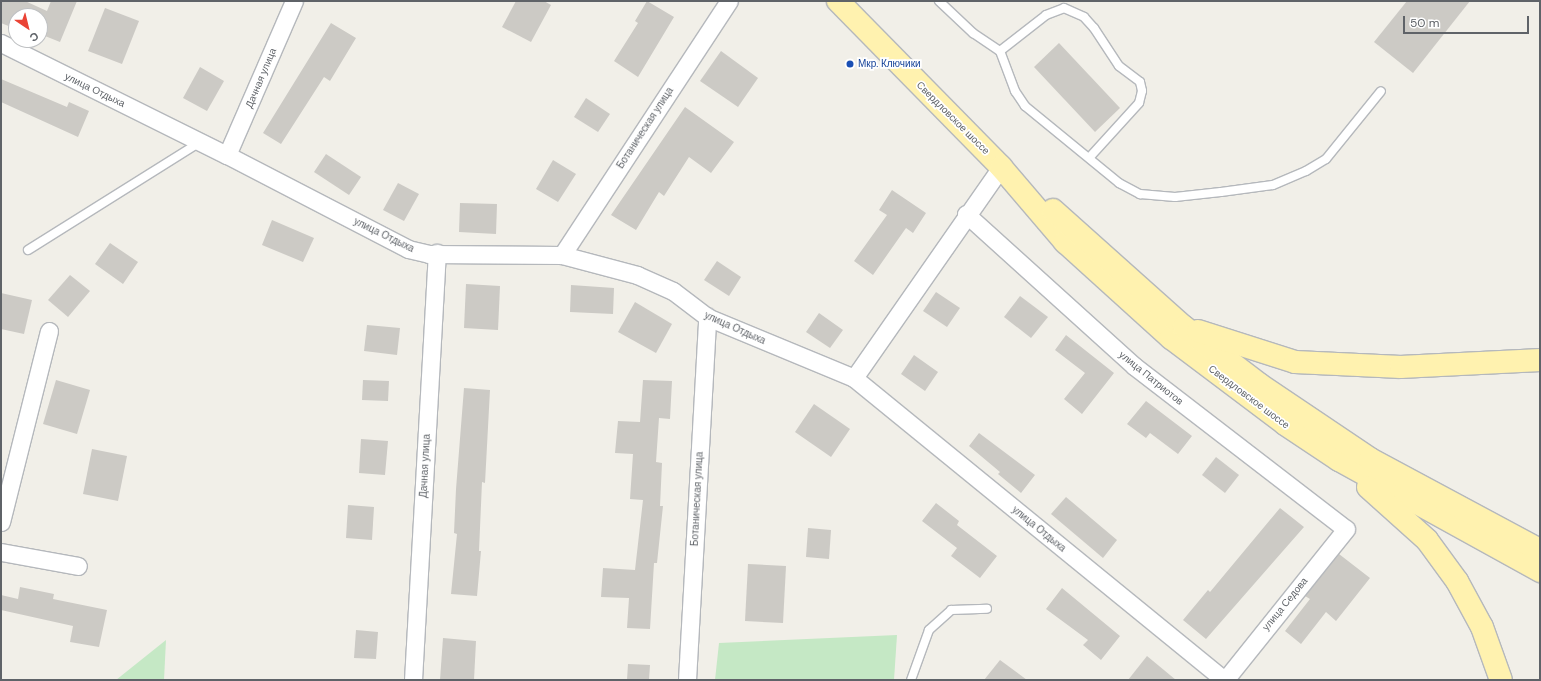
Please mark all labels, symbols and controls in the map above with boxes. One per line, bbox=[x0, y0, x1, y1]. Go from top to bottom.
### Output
north arrow bbox=[8, 8, 48, 48]
scale bar bbox=[1405, 8, 1531, 34]
text: 50 m bbox=[1410, 15, 1439, 31]
text: С bbox=[27, 29, 42, 45]
street label: Дачная улица bbox=[243, 46, 279, 110]
place label: Мкр. Ключики bbox=[858, 58, 921, 70]
marker: Мкр. Ключики bbox=[845, 59, 855, 69]
street label: улица Отдыха bbox=[63, 70, 127, 110]
street label: Свердловское шоссе bbox=[914, 79, 992, 157]
street label: Ботаническая улица bbox=[614, 85, 676, 171]
street label: улица Отдыха bbox=[352, 215, 416, 255]
street label: улица Отдыха bbox=[703, 309, 767, 347]
street label: улица Патриотов bbox=[1116, 348, 1186, 408]
street label: Свердловское шоссе bbox=[1206, 363, 1292, 431]
street label: Дачная улица bbox=[417, 434, 433, 498]
street label: Ботаническая улица bbox=[689, 451, 705, 547]
street label: улица Отдыха bbox=[1010, 504, 1068, 554]
street label: улица Седова bbox=[1260, 575, 1310, 633]

